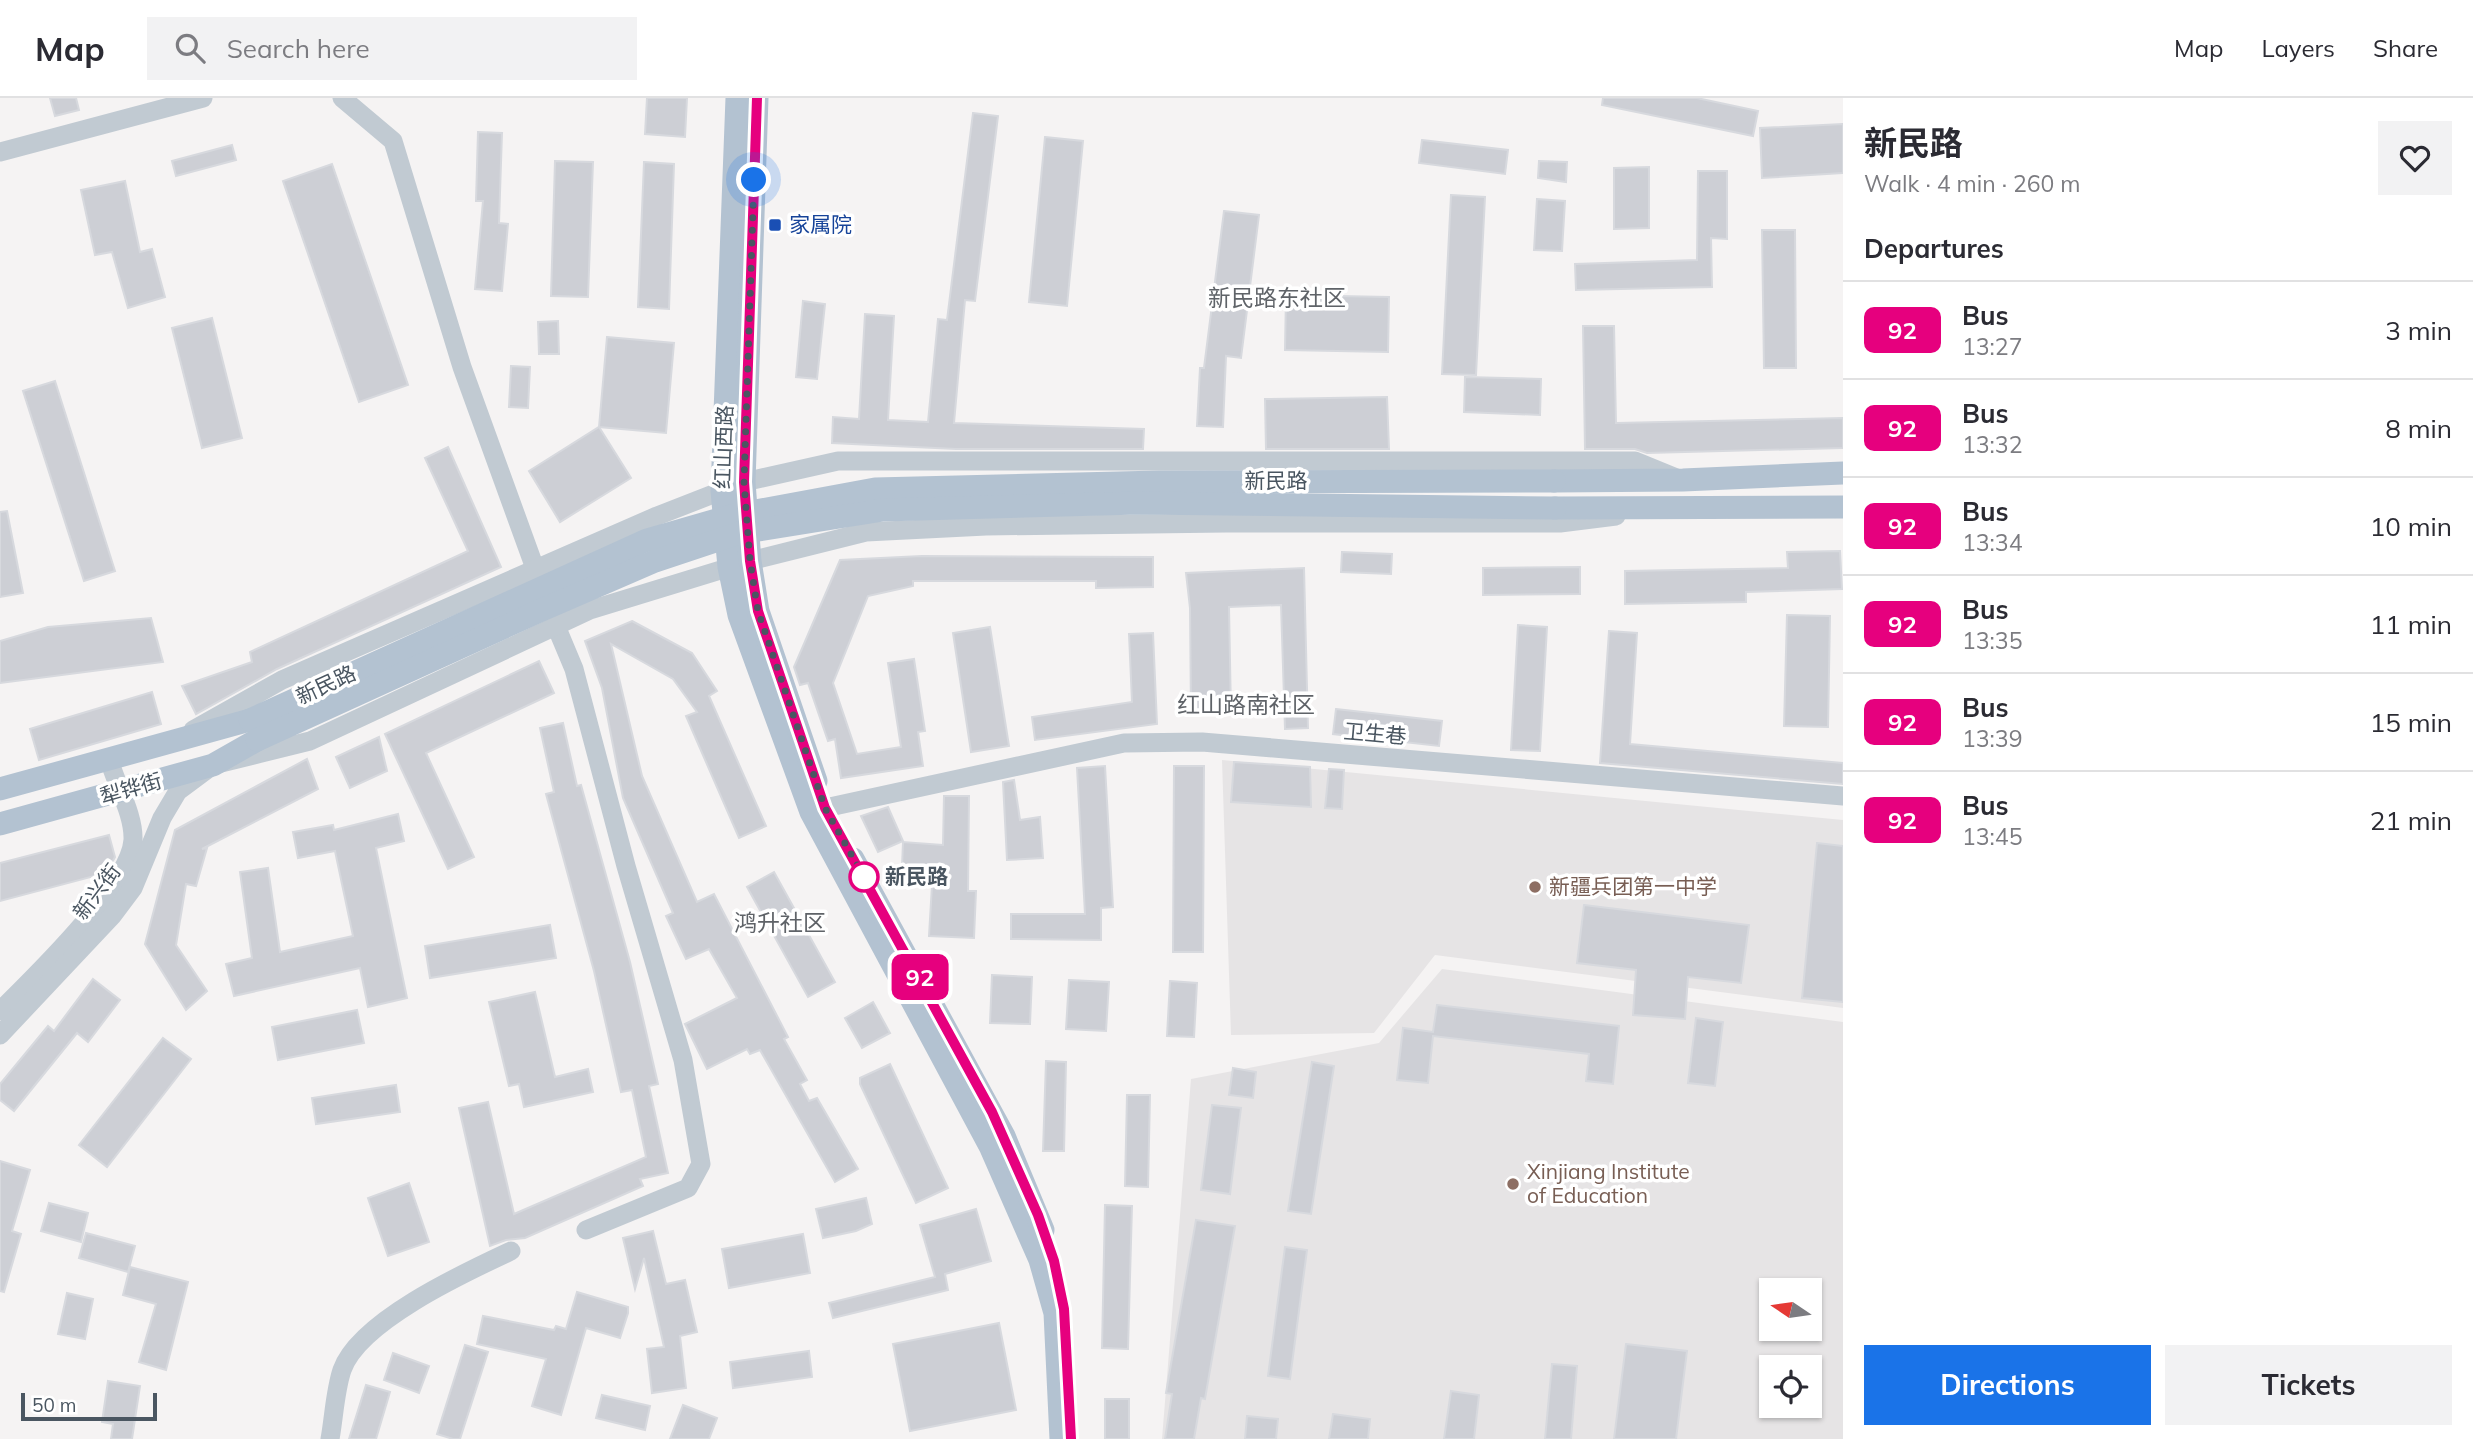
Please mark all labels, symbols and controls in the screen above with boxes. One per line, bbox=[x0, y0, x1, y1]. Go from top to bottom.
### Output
search box bbox=[147, 17, 637, 80]
text: Map bbox=[35, 28, 105, 69]
icon: search bbox=[171, 29, 209, 67]
text: Search here bbox=[227, 32, 370, 65]
text: Map bbox=[2174, 33, 2223, 63]
text: Layers bbox=[2261, 33, 2335, 63]
text: Share bbox=[2373, 33, 2438, 63]
button: heart bbox=[2378, 121, 2452, 195]
text: 新民路 bbox=[1864, 122, 1963, 163]
your location bbox=[736, 162, 771, 197]
text: Walk · 4 min · 260 m bbox=[1864, 169, 2081, 198]
place label: 家属院 bbox=[789, 211, 852, 237]
marker: 家属院 bbox=[767, 217, 783, 233]
text: Departures bbox=[1864, 232, 2004, 265]
district label: 新民路东社区 bbox=[1208, 283, 1346, 312]
text: Bus bbox=[1962, 299, 2008, 332]
text: 3 min bbox=[2385, 314, 2452, 347]
text: 92 bbox=[1888, 315, 1917, 345]
text: 13:27 bbox=[1962, 332, 2022, 361]
text: Bus bbox=[1962, 397, 2008, 430]
street label: 红山西路 bbox=[709, 405, 737, 489]
text: 8 min bbox=[2385, 412, 2452, 445]
text: 92 bbox=[1888, 413, 1917, 443]
text: 13:32 bbox=[1962, 430, 2022, 459]
street label: 新民路 bbox=[1245, 467, 1308, 493]
text: Bus bbox=[1962, 495, 2008, 528]
text: 10 min bbox=[2370, 510, 2452, 543]
text: 92 bbox=[1888, 511, 1917, 541]
text: 13:34 bbox=[1962, 528, 2022, 557]
text: Bus bbox=[1962, 593, 2008, 626]
text: 11 min bbox=[2370, 608, 2452, 641]
text: 92 bbox=[1888, 609, 1917, 639]
text: 13:35 bbox=[1962, 626, 2022, 655]
street label: 新民路 bbox=[292, 659, 360, 709]
district label: 红山路南社区 bbox=[1177, 690, 1315, 719]
text: Bus bbox=[1962, 691, 2008, 724]
text: 15 min bbox=[2370, 706, 2452, 739]
text: 92 bbox=[1888, 707, 1917, 737]
street label: 卫生巷 bbox=[1343, 717, 1408, 749]
text: 13:39 bbox=[1962, 724, 2022, 753]
street label: 犁铧街 bbox=[97, 767, 165, 809]
text: Bus bbox=[1962, 789, 2008, 822]
text: 21 min bbox=[2370, 804, 2452, 837]
text: 92 bbox=[1888, 805, 1917, 835]
text: 13:45 bbox=[1962, 822, 2022, 851]
street label: 新兴街 bbox=[67, 858, 126, 924]
marker: 新民路 bbox=[849, 862, 879, 892]
place label: 新民路 bbox=[885, 863, 948, 889]
place label: 新疆兵团第一中学 bbox=[1549, 873, 1717, 899]
marker: 新疆兵团第一中学 bbox=[1527, 879, 1543, 895]
district label: 鸿升社区 bbox=[734, 908, 826, 937]
line badge: 92 bbox=[888, 954, 951, 1000]
text: 92 bbox=[906, 962, 934, 992]
place label: Xinjiang Institute of Education bbox=[1527, 1158, 1690, 1208]
marker: Xinjiang Institute of Education bbox=[1505, 1176, 1521, 1192]
north arrow bbox=[1759, 1278, 1822, 1340]
map controls bbox=[1759, 1278, 1822, 1418]
button: Directions bbox=[1864, 1345, 2151, 1425]
button: Tickets bbox=[2165, 1345, 2452, 1425]
button: locate bbox=[1759, 1355, 1822, 1418]
scale bar bbox=[21, 1390, 158, 1422]
text: 50 m bbox=[32, 1393, 76, 1417]

